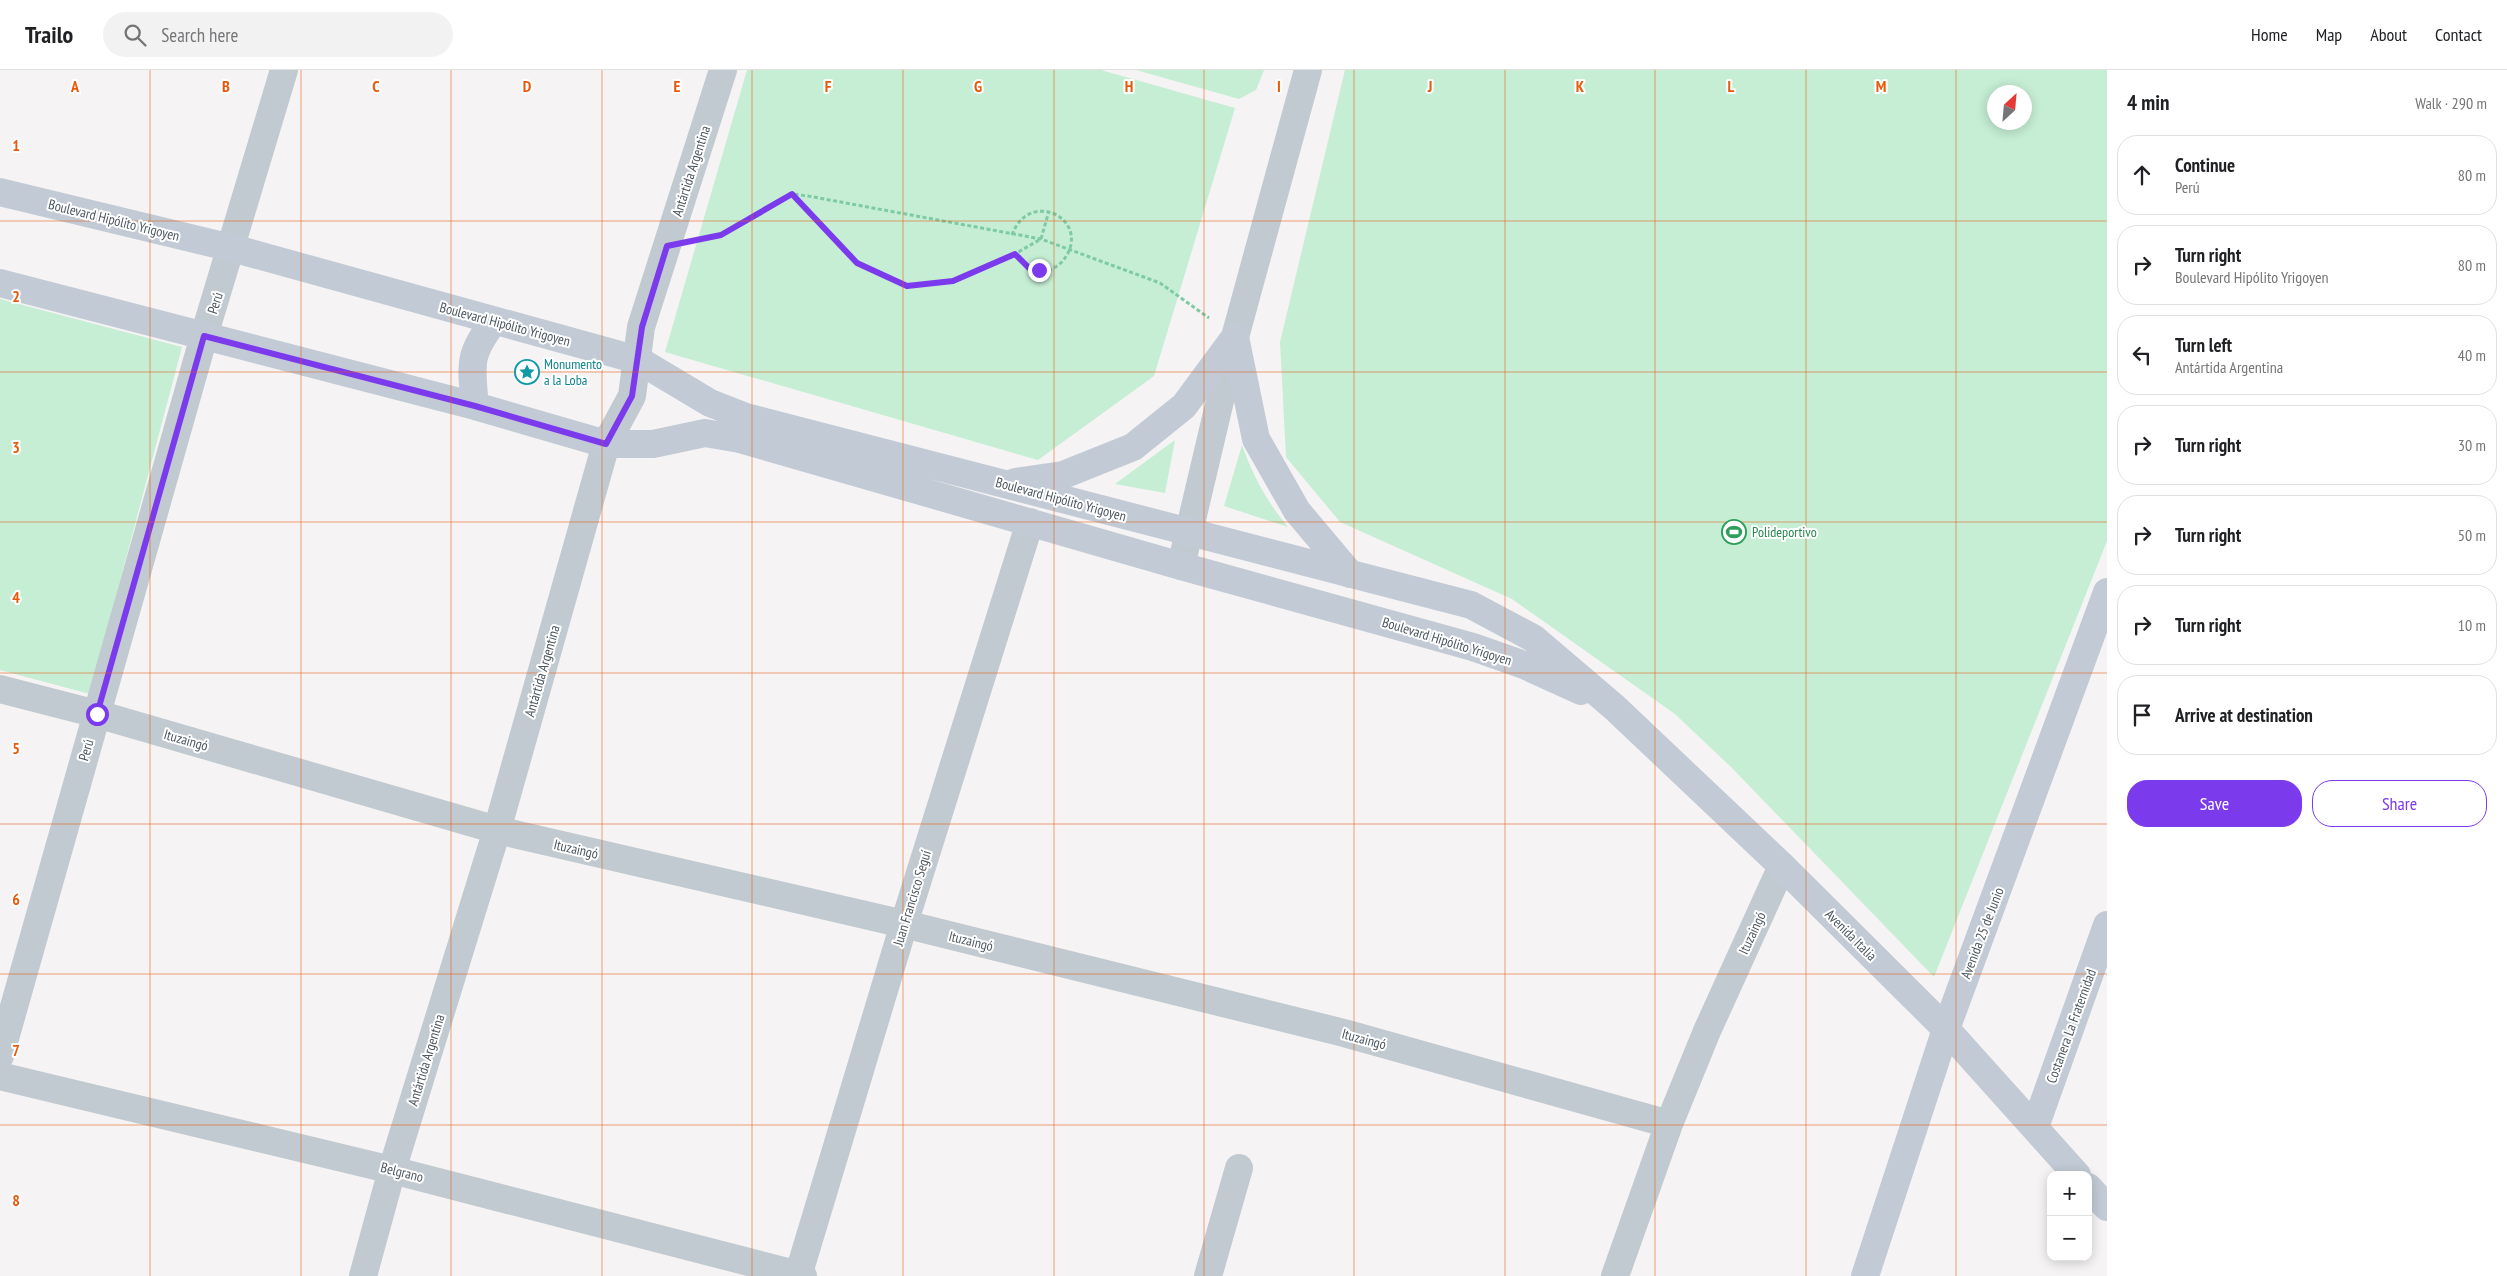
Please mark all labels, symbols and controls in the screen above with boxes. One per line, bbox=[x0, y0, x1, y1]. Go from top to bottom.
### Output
search box bbox=[103, 12, 453, 57]
text: Trailo bbox=[25, 19, 73, 50]
icon: search bbox=[121, 21, 149, 49]
text: Search here bbox=[161, 23, 238, 47]
text: Home bbox=[2251, 23, 2288, 46]
text: Map bbox=[2316, 23, 2342, 46]
text: About bbox=[2370, 23, 2407, 46]
text: Contact bbox=[2435, 23, 2482, 46]
text: A bbox=[70, 76, 80, 96]
text: B bbox=[222, 76, 230, 96]
text: C bbox=[372, 76, 380, 96]
text: D bbox=[523, 76, 532, 96]
text: E bbox=[674, 76, 681, 96]
text: F bbox=[825, 76, 832, 96]
text: G bbox=[974, 76, 982, 96]
text: H bbox=[1125, 76, 1133, 96]
text: I bbox=[1277, 76, 1281, 96]
text: J bbox=[1427, 76, 1432, 96]
text: K bbox=[1576, 76, 1585, 96]
text: L bbox=[1728, 76, 1735, 96]
text: M bbox=[1876, 76, 1886, 96]
north arrow bbox=[1987, 85, 2032, 130]
text: 4 min bbox=[2127, 89, 2169, 116]
text: Walk · 290 m bbox=[2415, 93, 2487, 113]
street label: Antártida Argentina bbox=[668, 123, 714, 219]
text: 1 bbox=[12, 135, 20, 155]
text: Continue bbox=[2175, 153, 2235, 177]
icon: ahead bbox=[2128, 161, 2156, 189]
text: 80 m bbox=[2458, 165, 2486, 185]
text: Perú bbox=[2175, 177, 2200, 197]
street label: Boulevard Hipólito Yrigoyen bbox=[47, 195, 181, 245]
text: Turn right bbox=[2175, 243, 2241, 267]
icon: right bbox=[2128, 251, 2156, 279]
text: 80 m bbox=[2458, 255, 2486, 275]
route end bbox=[1028, 259, 1051, 282]
text: Boulevard Hipólito Yrigoyen bbox=[2175, 267, 2329, 287]
text: 2 bbox=[12, 286, 20, 306]
street label: Perú bbox=[203, 290, 227, 316]
street label: Boulevard Hipólito Yrigoyen bbox=[438, 298, 572, 350]
text: Turn left bbox=[2175, 333, 2232, 357]
icon: left bbox=[2128, 341, 2156, 369]
text: 40 m bbox=[2458, 345, 2486, 365]
place label: Monumento a la Loba bbox=[544, 355, 602, 389]
text: Antártida Argentina bbox=[2175, 357, 2283, 377]
place icon: Monumento a la Loba bbox=[514, 359, 540, 385]
icon: right bbox=[2128, 431, 2156, 459]
text: Turn right bbox=[2175, 433, 2241, 457]
text: 30 m bbox=[2458, 435, 2486, 455]
text: 3 bbox=[12, 437, 20, 457]
street label: Boulevard Hipólito Yrigoyen bbox=[994, 473, 1128, 525]
sports icon: Polideportivo bbox=[1721, 519, 1747, 545]
icon: right bbox=[2128, 521, 2156, 549]
place label: Polideportivo bbox=[1752, 523, 1817, 541]
text: Turn right bbox=[2175, 523, 2241, 547]
text: 50 m bbox=[2458, 525, 2486, 545]
text: 4 bbox=[12, 587, 20, 607]
icon: right bbox=[2128, 611, 2156, 639]
street label: Boulevard Hipólito Yrigoyen bbox=[1380, 613, 1514, 669]
text: Turn right bbox=[2175, 613, 2241, 637]
text: 10 m bbox=[2458, 615, 2486, 635]
street label: Antártida Argentina bbox=[520, 623, 564, 719]
icon: arrive bbox=[2128, 701, 2156, 729]
route start bbox=[86, 703, 109, 726]
text: Arrive at destination bbox=[2175, 703, 2313, 727]
street label: Ituzaingó bbox=[162, 725, 210, 755]
street label: Perú bbox=[74, 737, 98, 763]
text: 5 bbox=[12, 738, 20, 758]
button: Save bbox=[2127, 780, 2302, 827]
button: Share bbox=[2312, 780, 2487, 827]
street label: Ituzaingó bbox=[552, 835, 600, 863]
street label: Juan Francisco Seguí bbox=[889, 848, 935, 949]
street label: Avenida 25 de Junio bbox=[1956, 885, 2008, 981]
text: 6 bbox=[12, 889, 20, 909]
street label: Avenida Italia bbox=[1821, 905, 1881, 965]
street label: Ituzaingó bbox=[1734, 909, 1770, 957]
street label: Ituzaingó bbox=[947, 927, 995, 955]
street label: Costanera La Fraternidad bbox=[2042, 966, 2100, 1086]
street label: Antártida Argentina bbox=[404, 1012, 448, 1108]
street label: Ituzaingó bbox=[1340, 1024, 1388, 1054]
text: 7 bbox=[12, 1040, 20, 1060]
street label: Belgrano bbox=[379, 1158, 425, 1186]
map controls bbox=[2047, 1171, 2092, 1261]
button: + bbox=[2047, 1171, 2092, 1216]
text: 8 bbox=[12, 1190, 20, 1210]
button: − bbox=[2047, 1216, 2092, 1261]

